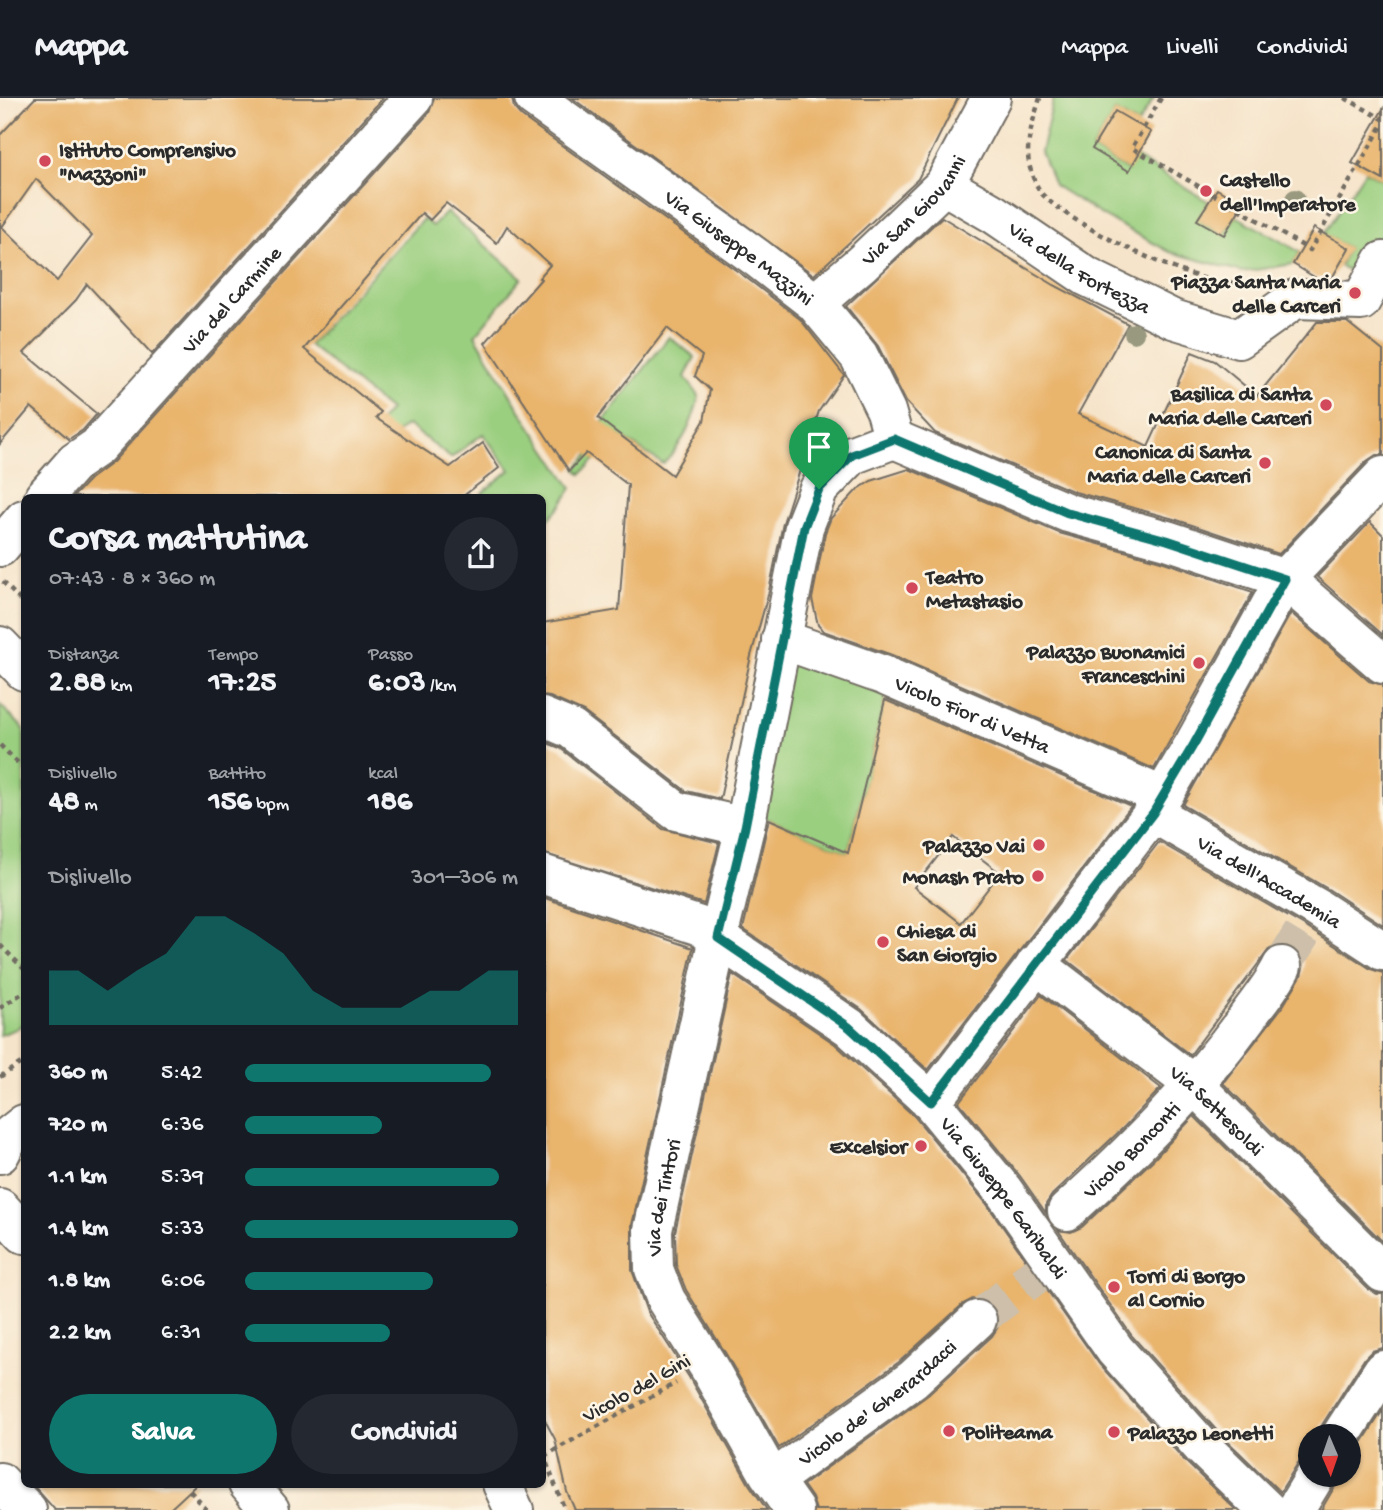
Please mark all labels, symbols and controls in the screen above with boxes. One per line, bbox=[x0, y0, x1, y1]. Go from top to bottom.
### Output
text: Mappa bbox=[35, 29, 127, 67]
text: Mappa bbox=[1061, 34, 1128, 63]
text: Livelli bbox=[1166, 34, 1219, 63]
text: Condividi bbox=[1257, 34, 1348, 63]
place label: Istituto Comprensivo "Mazzoni" bbox=[59, 140, 236, 189]
street label: Via San Giovanni bbox=[857, 152, 974, 274]
marker: Istituto Comprensivo "Mazzoni" bbox=[37, 153, 53, 169]
place label: Castello dell'Imperatore bbox=[1219, 170, 1357, 219]
marker: Castello dell'Imperatore bbox=[1198, 183, 1214, 199]
street label: Via Giuseppe Mazzini bbox=[657, 186, 817, 313]
street label: Via della Fortezza bbox=[1001, 218, 1154, 322]
street label: Via del Carmine bbox=[178, 242, 289, 361]
place label: Piazza Santa Maria delle Carceri bbox=[1171, 272, 1342, 321]
marker: Piazza Santa Maria delle Carceri bbox=[1347, 285, 1363, 301]
place label: Basilica di Santa Maria delle Carceri bbox=[1149, 384, 1313, 433]
marker: Basilica di Santa Maria delle Carceri bbox=[1318, 397, 1334, 413]
pin bbox=[789, 417, 849, 489]
icon: arrive bbox=[800, 428, 838, 466]
place label: Canonica di Santa Maria delle Carceri bbox=[1088, 442, 1252, 491]
marker: Canonica di Santa Maria delle Carceri bbox=[1257, 455, 1273, 471]
button: share bbox=[444, 517, 518, 591]
text: Corsa mattutina bbox=[49, 518, 307, 562]
text: 07:43 · 8 × 360 m bbox=[49, 566, 215, 593]
place label: Teatro Metastasio bbox=[924, 567, 1023, 616]
marker: Teatro Metastasio bbox=[904, 580, 920, 596]
place label: Palazzo Buonamici Franceschini bbox=[1026, 642, 1185, 691]
text: Distanza bbox=[49, 644, 119, 667]
text: Tempo bbox=[209, 644, 258, 667]
text: Passo bbox=[368, 644, 413, 667]
marker: Palazzo Buonamici Franceschini bbox=[1191, 655, 1207, 671]
text: 2.88 bbox=[49, 667, 106, 702]
text: 17:25 bbox=[209, 667, 276, 702]
text: 6:03 bbox=[368, 667, 426, 702]
street label: Vicolo Fior di Vetta bbox=[889, 672, 1054, 762]
text: km bbox=[106, 675, 132, 698]
text: /km bbox=[426, 675, 457, 698]
text: Dislivello bbox=[49, 763, 117, 786]
text: Battito bbox=[209, 763, 266, 786]
text: kcal bbox=[368, 763, 398, 786]
text: 48 bbox=[49, 786, 80, 821]
text: 156 bbox=[209, 786, 252, 821]
text: 186 bbox=[368, 786, 412, 821]
text: m bbox=[80, 794, 98, 817]
text: bpm bbox=[252, 794, 289, 817]
street label: Via dell'Accademia bbox=[1190, 831, 1346, 937]
place label: Palazzo Vai bbox=[922, 836, 1025, 861]
marker: Palazzo Vai bbox=[1031, 837, 1047, 853]
text: Dislivello bbox=[49, 865, 132, 892]
text: 301–306 m bbox=[411, 865, 518, 892]
place label: Monash Prato bbox=[903, 867, 1024, 892]
marker: Monash Prato bbox=[1030, 868, 1046, 884]
place label: Chiesa di San Giorgio bbox=[896, 921, 997, 970]
marker: Chiesa di San Giorgio bbox=[875, 934, 891, 950]
text: 360 m bbox=[49, 1060, 107, 1087]
text: 5:42 bbox=[161, 1060, 202, 1087]
street label: Via Settesoldi bbox=[1162, 1061, 1268, 1163]
street label: Vicolo Bonconti bbox=[1079, 1098, 1188, 1206]
text: 720 m bbox=[49, 1112, 107, 1139]
text: 6:36 bbox=[161, 1112, 203, 1139]
street label: Via Giuseppe Garibaldi bbox=[932, 1113, 1071, 1285]
street label: Via dei Tintori bbox=[644, 1137, 689, 1257]
place label: Excelsior bbox=[830, 1137, 910, 1162]
marker: Excelsior bbox=[913, 1138, 929, 1154]
text: 1.1 km bbox=[49, 1164, 107, 1191]
text: 5:39 bbox=[161, 1164, 204, 1191]
text: 1.4 km bbox=[49, 1216, 108, 1243]
text: 5:33 bbox=[161, 1216, 204, 1243]
place label: Torri di Borgo al Cornio bbox=[1126, 1266, 1245, 1315]
text: 1.8 km bbox=[49, 1268, 110, 1295]
text: 6:06 bbox=[161, 1268, 205, 1295]
marker: Torri di Borgo al Cornio bbox=[1106, 1279, 1122, 1295]
text: 2.2 km bbox=[49, 1320, 111, 1347]
text: 6:31 bbox=[161, 1320, 201, 1347]
street label: Vicolo de' Gherardacci bbox=[794, 1336, 963, 1474]
street label: Vicolo del Gini bbox=[578, 1350, 696, 1431]
button: Salva bbox=[49, 1394, 277, 1474]
button: Condividi bbox=[291, 1394, 518, 1474]
place label: Politeama bbox=[962, 1422, 1054, 1447]
marker: Politeama bbox=[941, 1423, 957, 1439]
place label: Palazzo Leonetti bbox=[1127, 1423, 1274, 1448]
marker: Palazzo Leonetti bbox=[1106, 1424, 1122, 1440]
north arrow bbox=[1298, 1424, 1362, 1488]
map controls bbox=[1298, 1424, 1361, 1487]

